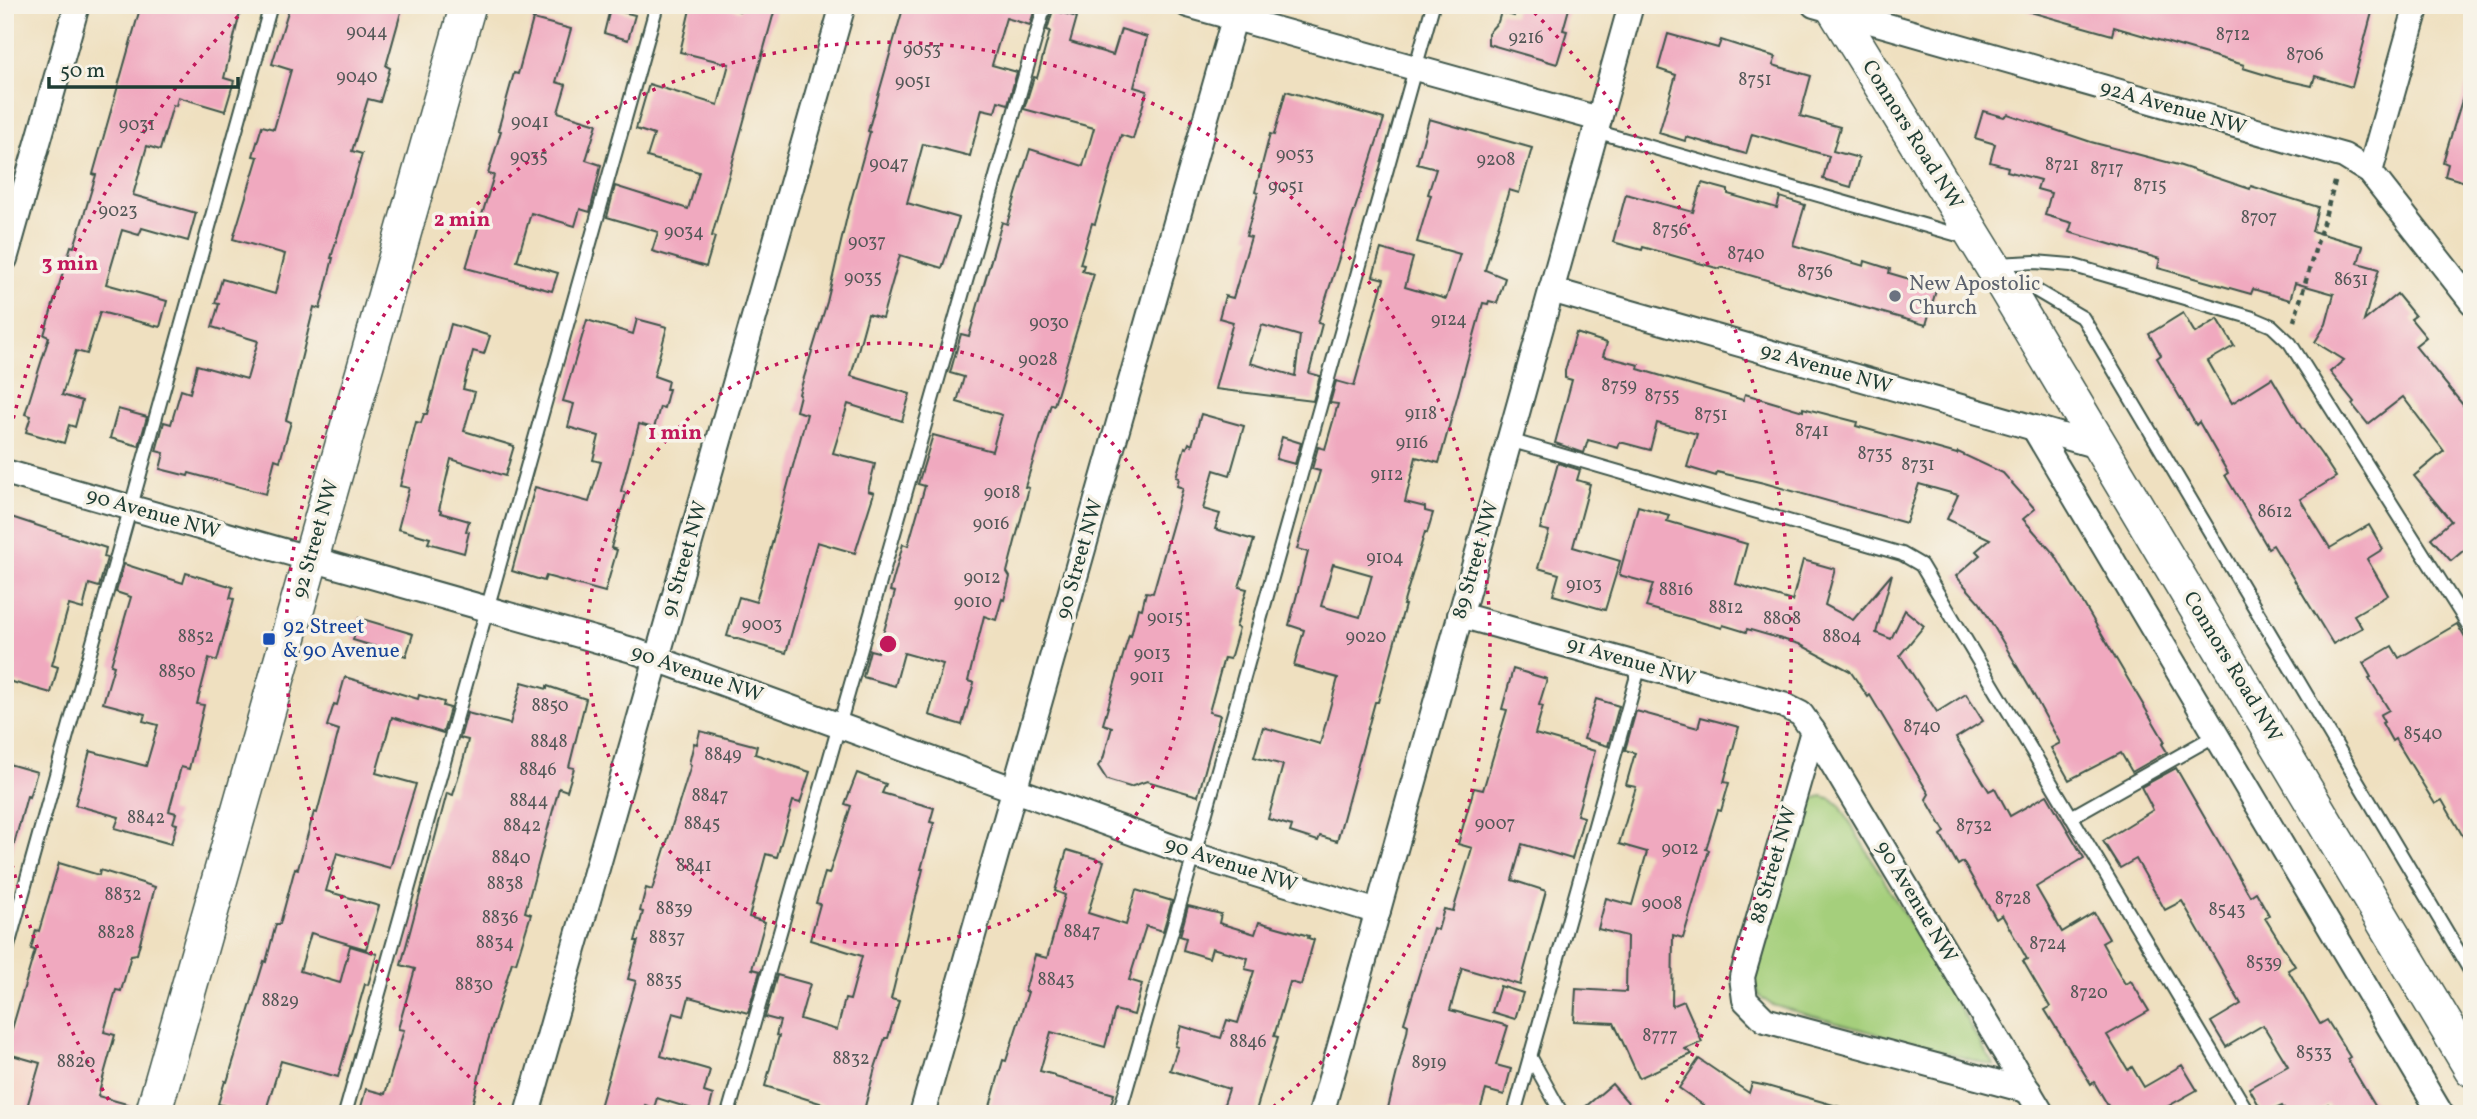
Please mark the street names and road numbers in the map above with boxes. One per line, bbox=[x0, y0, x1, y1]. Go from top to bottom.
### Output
street label: Connors Road NW bbox=[1854, 55, 1970, 215]
street label: 92A Avenue NW bbox=[2097, 73, 2249, 143]
street label: 92 Avenue NW bbox=[1757, 336, 1895, 402]
street label: 92 Street NW bbox=[285, 476, 347, 602]
street label: 90 Avenue NW bbox=[83, 481, 223, 547]
street label: 90 Street NW bbox=[1049, 495, 1111, 623]
street label: 91 Street NW bbox=[655, 498, 715, 620]
street label: 89 Street NW bbox=[1445, 498, 1507, 622]
street label: Connors Road NW bbox=[2175, 586, 2289, 748]
street label: 91 Avenue NW bbox=[1563, 630, 1699, 694]
street label: 90 Avenue NW bbox=[627, 638, 767, 710]
street label: 88 Street NW bbox=[1743, 803, 1805, 927]
street label: 90 Avenue NW bbox=[1161, 830, 1301, 900]
street label: 90 Avenue NW bbox=[1868, 836, 1964, 968]

